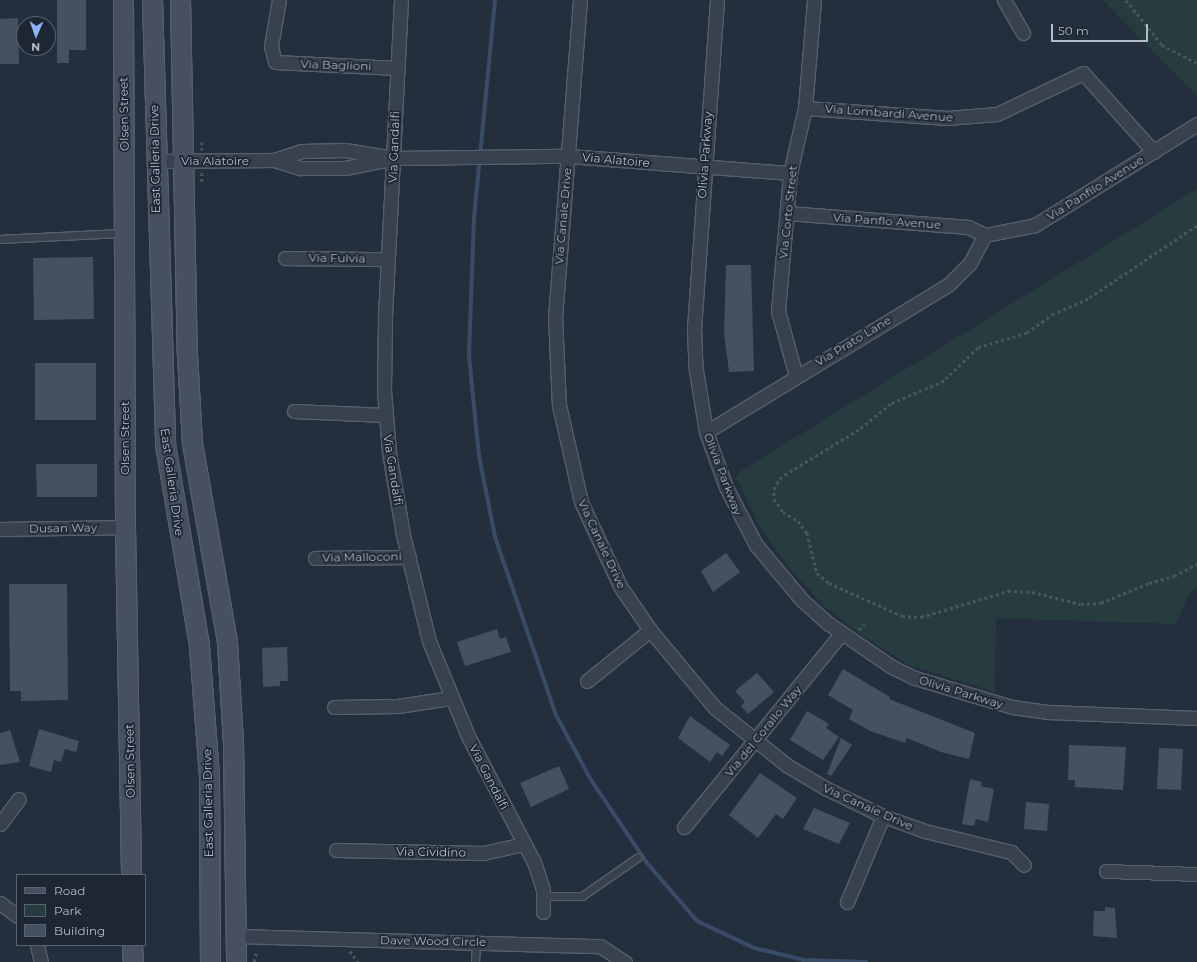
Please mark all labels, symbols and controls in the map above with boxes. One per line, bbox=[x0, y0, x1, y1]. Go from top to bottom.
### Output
north arrow bbox=[16, 16, 56, 56]
scale bar bbox=[1053, 16, 1150, 42]
text: 50 m bbox=[1058, 23, 1089, 38]
text: N bbox=[31, 40, 40, 54]
street label: Via Baglioni bbox=[300, 57, 372, 73]
street label: Olsen Street bbox=[116, 77, 132, 151]
street label: Via Lombardi Avenue bbox=[824, 101, 954, 125]
street label: East Galleria Drive bbox=[147, 105, 163, 213]
street label: Via Gandalfi bbox=[386, 111, 402, 183]
street label: Olivia Parkway bbox=[695, 111, 715, 199]
street label: Via Alatoire bbox=[582, 150, 650, 170]
street label: Via Panfilo Avenue bbox=[1044, 152, 1146, 224]
street label: Via Alatoire bbox=[181, 154, 249, 168]
street label: Via Corto Street bbox=[776, 165, 800, 259]
street label: Via Canale Drive bbox=[552, 167, 574, 265]
street label: Via Panflo Avenue bbox=[832, 210, 942, 232]
street label: Via Fulvia bbox=[308, 250, 366, 266]
street label: Via Prato Lane bbox=[812, 313, 894, 369]
street label: Olsen Street bbox=[118, 401, 132, 475]
street label: East Galleria Drive bbox=[157, 427, 187, 537]
street label: Olivia Parkway bbox=[701, 431, 745, 517]
street label: Via Gandalfi bbox=[380, 433, 406, 507]
street label: Via Canale Drive bbox=[575, 497, 629, 591]
street label: Dusan Way bbox=[29, 520, 97, 536]
street label: Via Malloconi bbox=[322, 549, 402, 565]
street label: Olivia Parkway bbox=[917, 672, 1005, 712]
street label: Via del Corallo Way bbox=[722, 682, 804, 780]
street label: Olsen Street bbox=[122, 724, 138, 798]
street label: Via Gandalfi bbox=[466, 742, 512, 812]
street label: East Galleria Drive bbox=[200, 749, 216, 857]
street label: Via Canale Drive bbox=[821, 781, 915, 833]
street label: Via Cividino bbox=[396, 844, 466, 860]
legend bbox=[16, 874, 146, 946]
text: Road bbox=[54, 883, 85, 898]
text: Park bbox=[54, 903, 81, 918]
text: Building bbox=[54, 923, 105, 938]
street label: Dave Wood Circle bbox=[380, 933, 486, 949]

